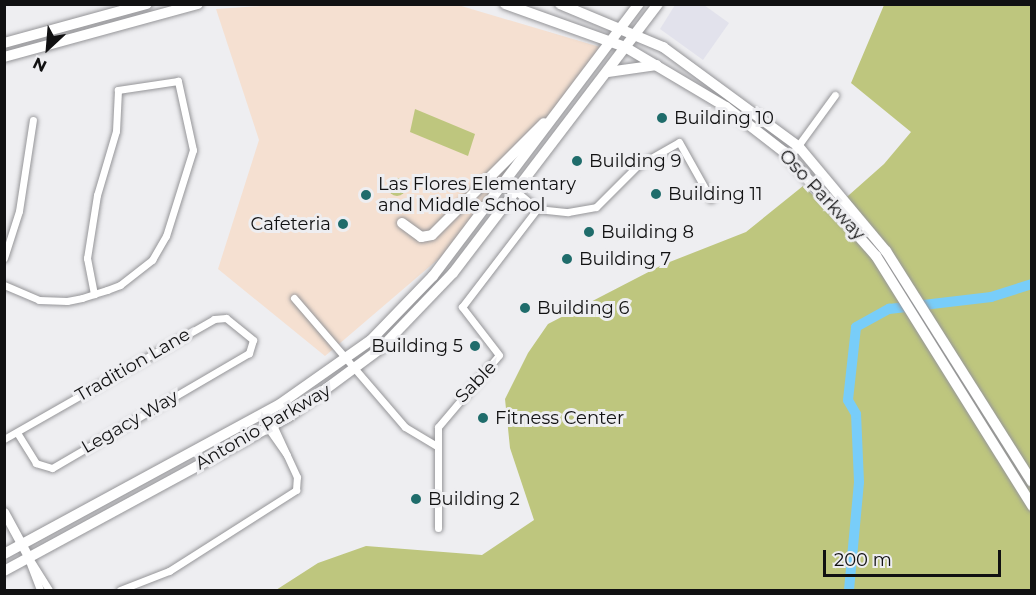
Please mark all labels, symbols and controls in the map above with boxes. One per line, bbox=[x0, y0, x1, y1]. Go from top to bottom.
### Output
north arrow bbox=[18, 18, 78, 78]
text: N bbox=[30, 53, 50, 76]
place label: Building 10 bbox=[674, 107, 774, 129]
marker: Building 10 bbox=[655, 111, 669, 125]
street label: Oso Parkway bbox=[775, 145, 869, 245]
place label: Building 9 bbox=[589, 150, 682, 172]
marker: Building 9 bbox=[570, 154, 584, 168]
place label: Las Flores Elementary and Middle School bbox=[378, 174, 576, 216]
place label: Building 11 bbox=[668, 183, 763, 205]
marker: Building 11 bbox=[649, 187, 663, 201]
marker: Las Flores Elementary and Middle School bbox=[359, 188, 373, 202]
place label: Cafeteria bbox=[251, 213, 331, 235]
marker: Cafeteria bbox=[336, 217, 350, 231]
place label: Building 8 bbox=[601, 221, 694, 243]
marker: Building 8 bbox=[582, 225, 596, 239]
place label: Building 7 bbox=[579, 248, 671, 270]
marker: Building 7 bbox=[560, 252, 574, 266]
place label: Building 6 bbox=[537, 297, 630, 319]
marker: Building 6 bbox=[518, 301, 532, 315]
street label: Tradition Lane bbox=[72, 323, 194, 407]
place label: Building 5 bbox=[371, 335, 463, 357]
marker: Building 5 bbox=[468, 339, 482, 353]
street label: Sable bbox=[451, 357, 501, 407]
street label: Antonio Parkway bbox=[192, 380, 334, 474]
street label: Legacy Way bbox=[78, 386, 182, 458]
place label: Fitness Center bbox=[495, 407, 624, 429]
marker: Fitness Center bbox=[476, 411, 490, 425]
place label: Building 2 bbox=[428, 488, 520, 510]
marker: Building 2 bbox=[409, 492, 423, 506]
scale bar bbox=[826, 538, 1004, 576]
text: 200 m bbox=[834, 549, 892, 571]

